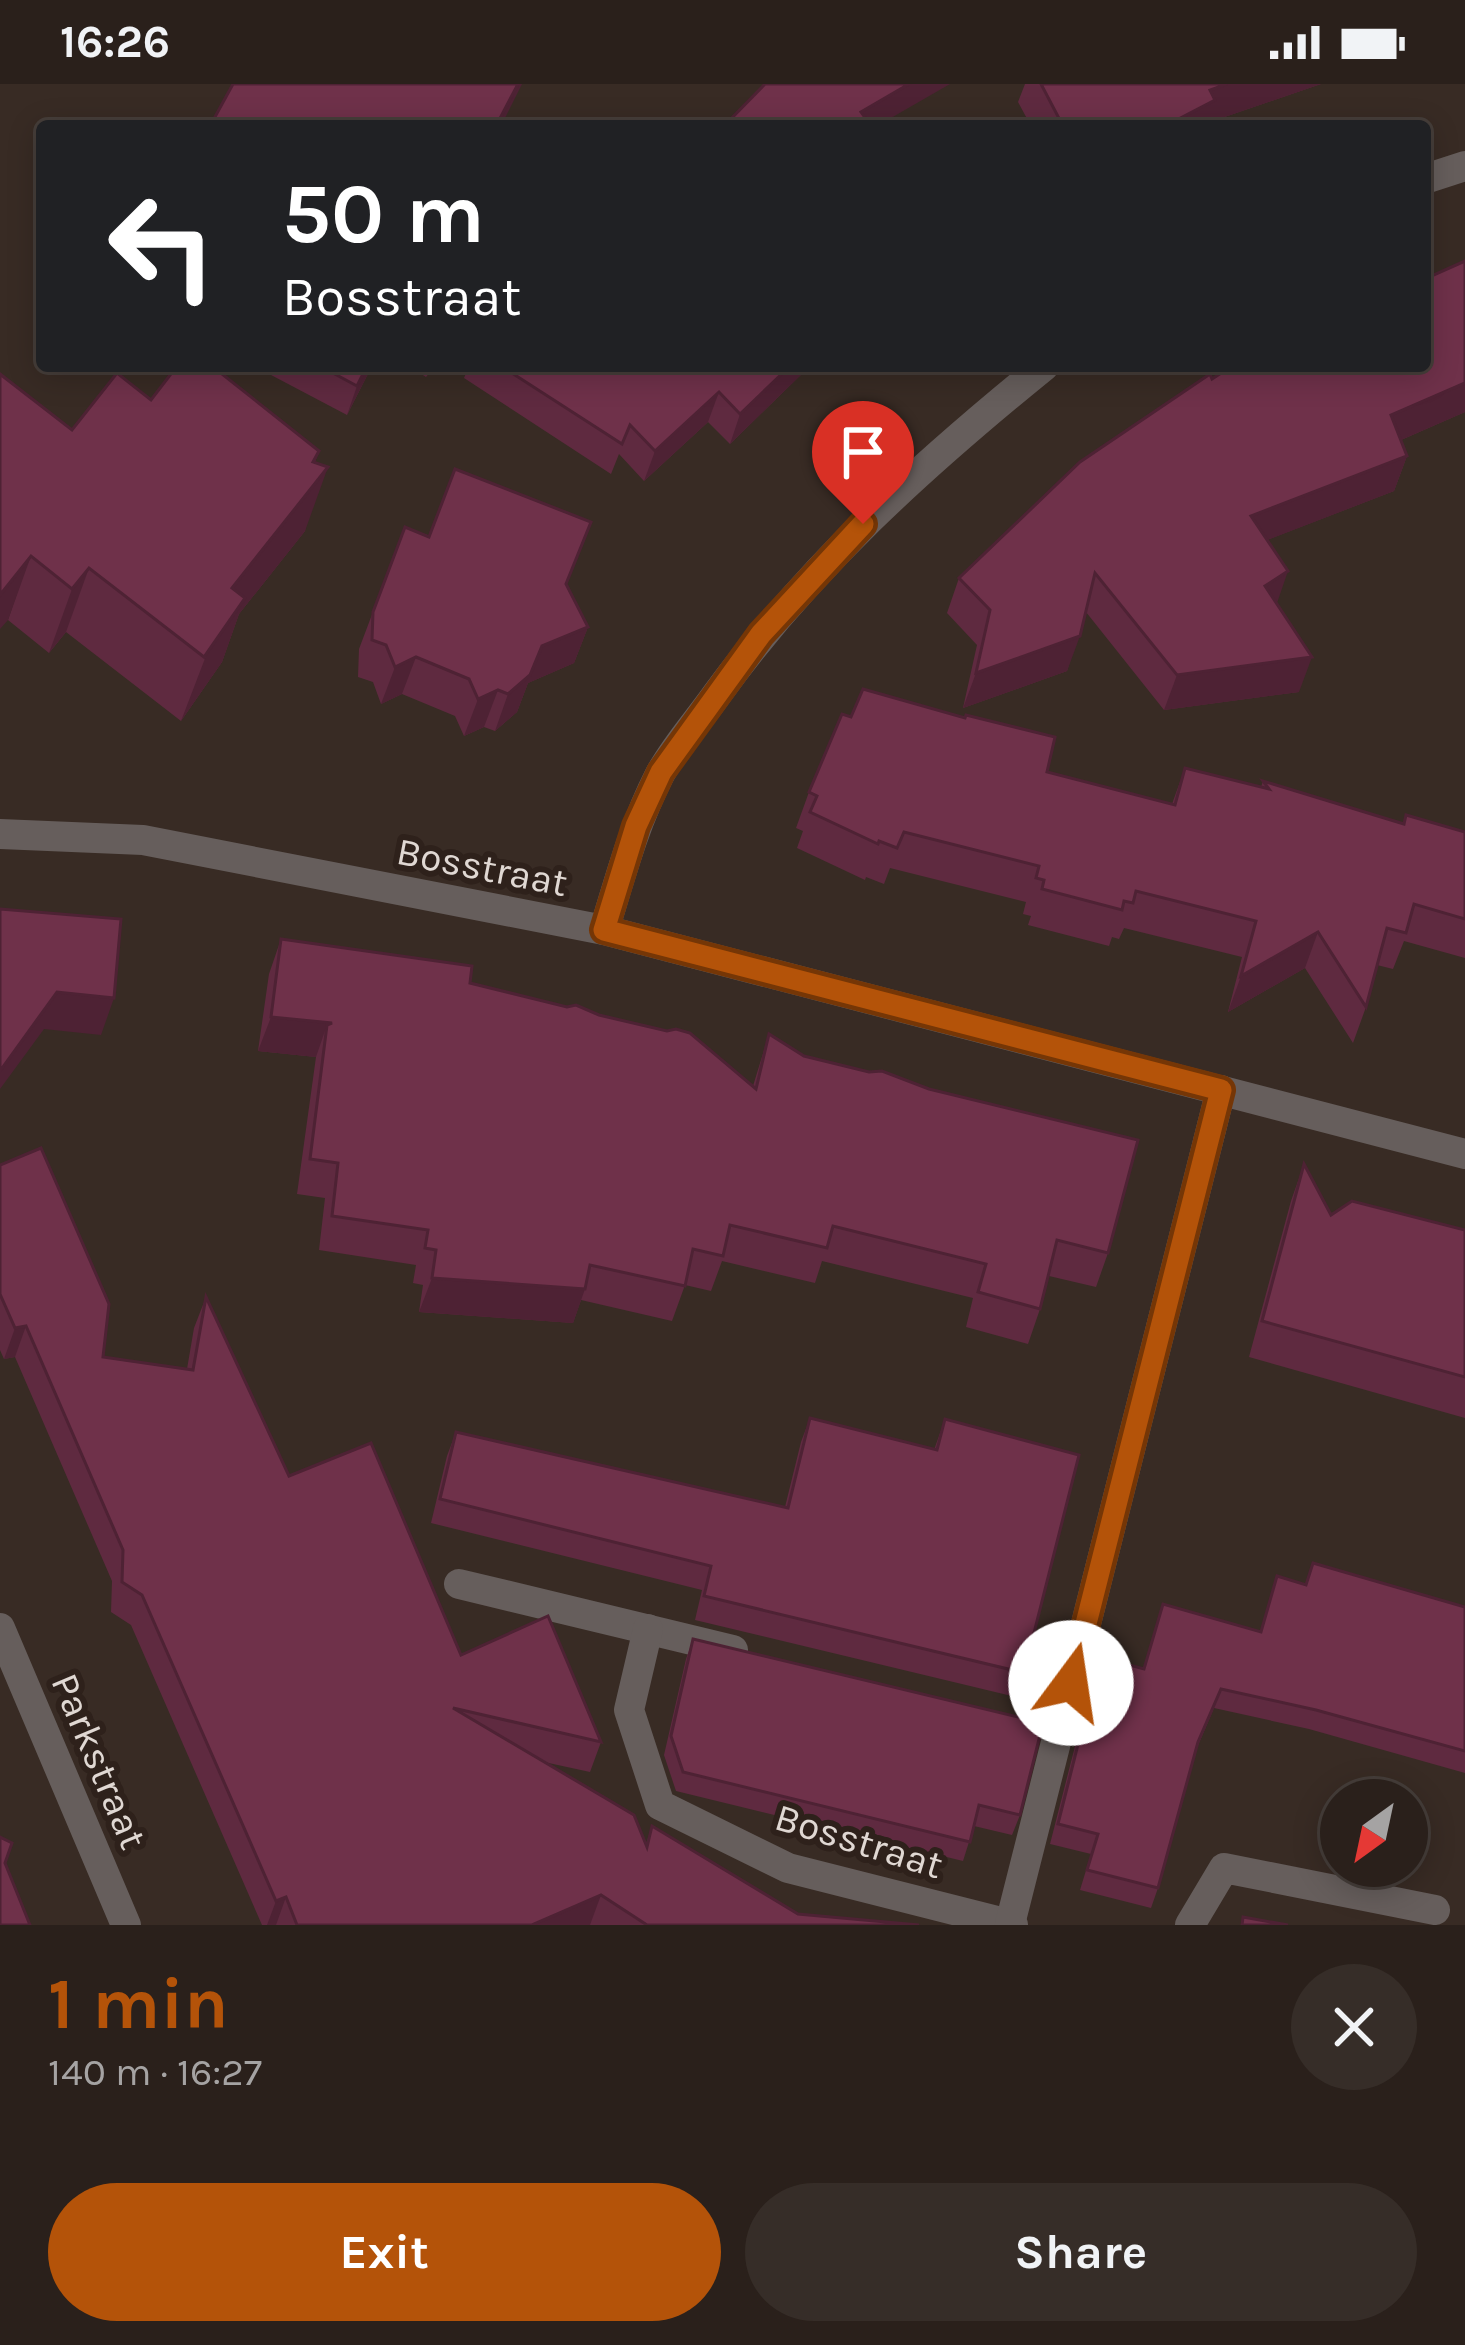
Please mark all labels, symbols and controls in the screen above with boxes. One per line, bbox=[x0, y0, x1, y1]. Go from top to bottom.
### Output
text: 16:26 bbox=[60, 16, 170, 68]
text: 50 m bbox=[282, 165, 485, 263]
icon: left bbox=[84, 168, 240, 324]
text: Bosstraat bbox=[282, 265, 521, 329]
pin bbox=[812, 401, 914, 524]
icon: arrive bbox=[830, 419, 896, 485]
street label: Bosstraat bbox=[393, 828, 571, 906]
position arrow bbox=[1008, 1620, 1134, 1746]
street label: Parkstraat bbox=[41, 1666, 157, 1856]
north arrow bbox=[1320, 1779, 1428, 1887]
map controls bbox=[1320, 1779, 1428, 1887]
street label: Bosstraat bbox=[770, 1794, 948, 1888]
text: 1 min bbox=[48, 1962, 229, 2046]
button: close bbox=[1291, 1964, 1417, 2090]
text: 140 m · 16:27 bbox=[48, 2049, 262, 2095]
button: Exit bbox=[48, 2183, 721, 2321]
button: Share bbox=[745, 2183, 1417, 2321]

